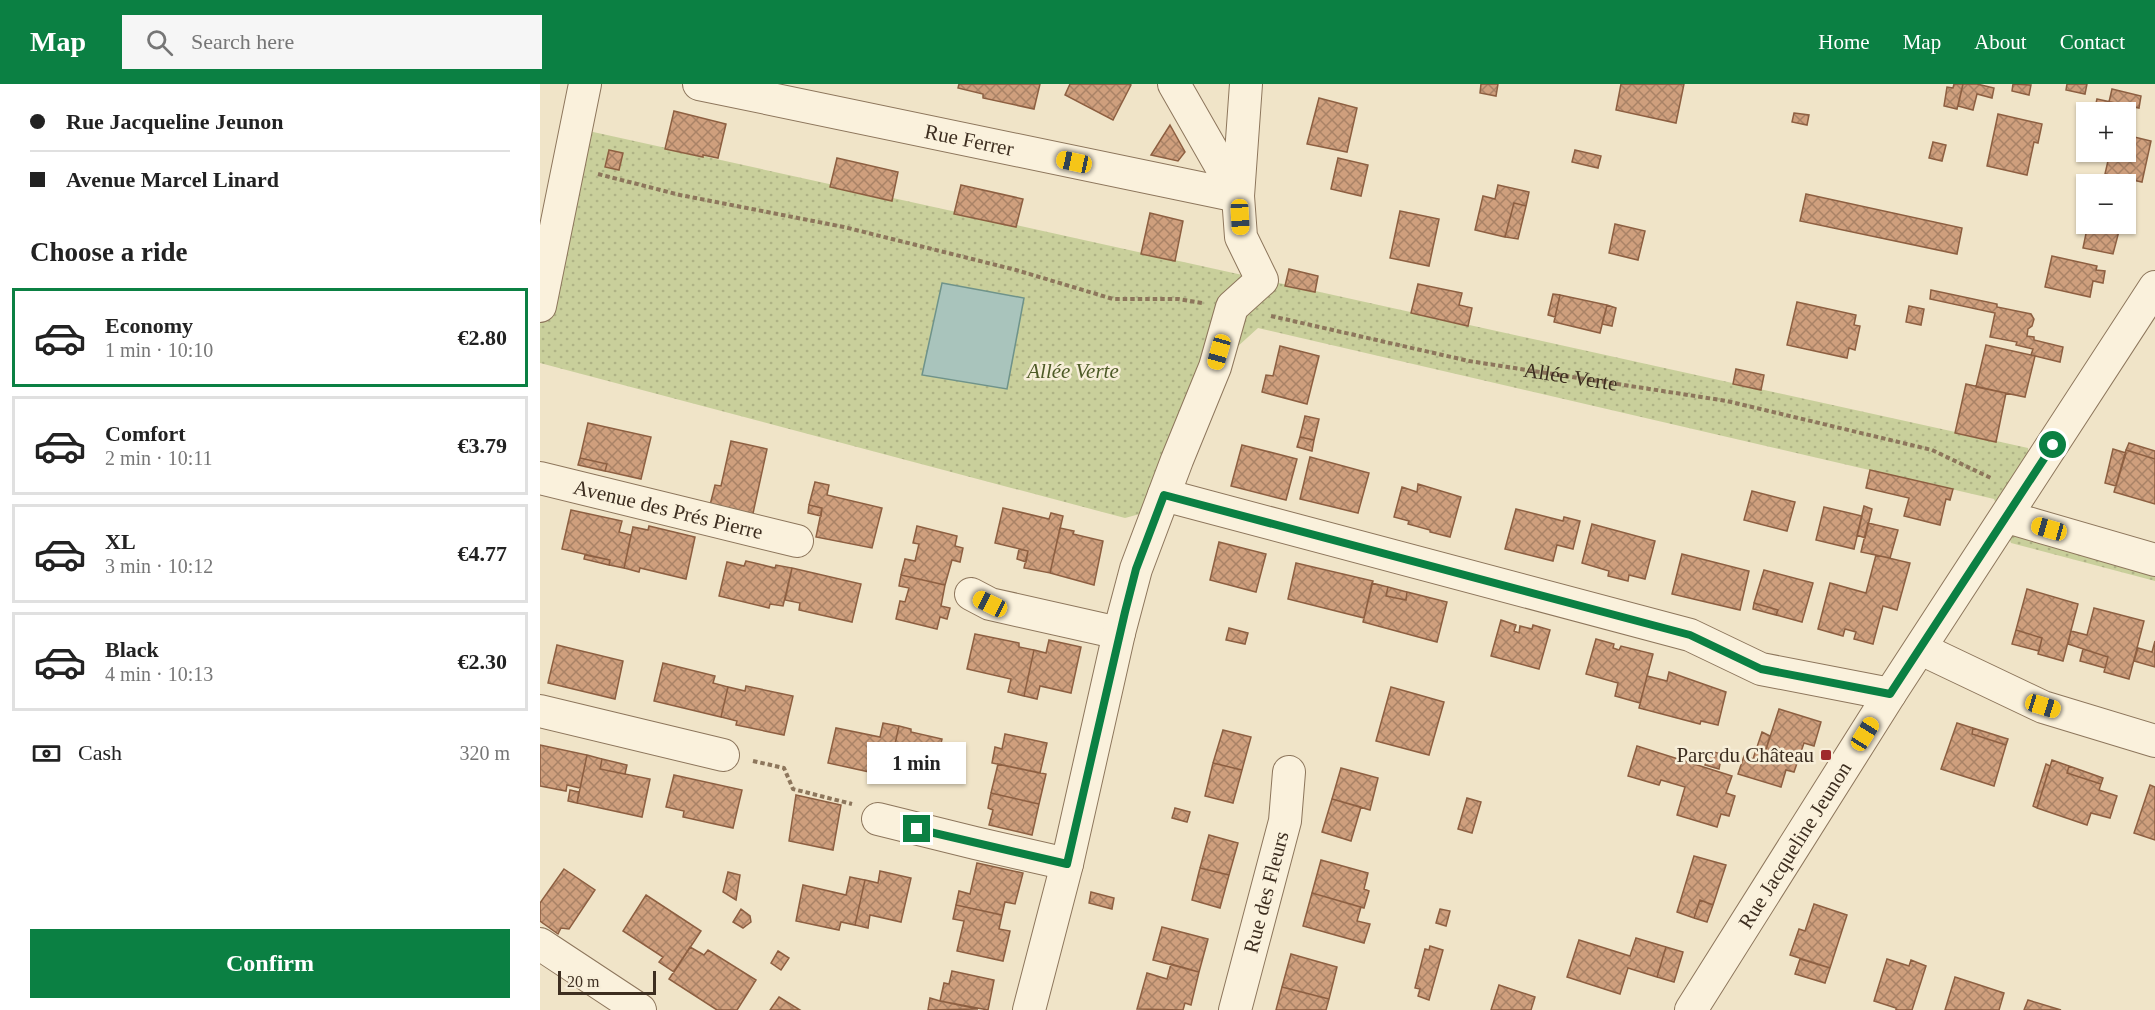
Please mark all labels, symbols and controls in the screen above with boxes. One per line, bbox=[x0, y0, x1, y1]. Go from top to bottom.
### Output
search box bbox=[122, 15, 542, 69]
text: Map bbox=[30, 26, 86, 57]
icon: search bbox=[143, 26, 176, 59]
text: Search here bbox=[191, 29, 294, 54]
text: Home bbox=[1818, 30, 1870, 54]
text: Map bbox=[1903, 30, 1941, 54]
text: About bbox=[1974, 30, 2027, 54]
text: Contact bbox=[2060, 30, 2125, 54]
map controls bbox=[2076, 102, 2136, 234]
button: + bbox=[2076, 102, 2136, 162]
text: Rue Jacqueline Jeunon bbox=[66, 109, 284, 134]
street label: Rue Ferrer bbox=[923, 119, 1016, 161]
car bbox=[1055, 149, 1093, 175]
text: Avenue Marcel Linard bbox=[66, 167, 279, 192]
button: − bbox=[2076, 174, 2136, 234]
car bbox=[1230, 199, 1250, 235]
text: Choose a ride bbox=[30, 237, 188, 267]
icon: car bbox=[33, 311, 87, 365]
text: Economy bbox=[105, 313, 193, 338]
text: €2.80 bbox=[458, 325, 507, 350]
car bbox=[1205, 332, 1233, 372]
text: 1 min · 10:10 bbox=[105, 339, 213, 361]
street label: Allée Verte bbox=[1522, 358, 1619, 396]
park label: Allée Verte bbox=[1025, 359, 1119, 383]
icon: car bbox=[33, 419, 87, 473]
text: Comfort bbox=[105, 421, 186, 446]
route start bbox=[2039, 431, 2066, 458]
text: €3.79 bbox=[458, 433, 507, 458]
text: 2 min · 10:11 bbox=[105, 447, 213, 469]
street label: Avenue des Prés Pierre bbox=[571, 475, 765, 544]
car bbox=[2029, 515, 2069, 543]
icon: car bbox=[33, 527, 87, 581]
text: XL bbox=[105, 529, 136, 554]
text: €4.77 bbox=[458, 541, 507, 566]
text: 3 min · 10:12 bbox=[105, 555, 213, 577]
car bbox=[970, 588, 1010, 620]
icon: car bbox=[33, 635, 87, 689]
text: Black bbox=[105, 637, 159, 662]
text: €2.30 bbox=[458, 649, 507, 674]
text: 4 min · 10:13 bbox=[105, 663, 213, 685]
car bbox=[2023, 692, 2063, 720]
car bbox=[1848, 714, 1882, 754]
icon: cash bbox=[30, 737, 63, 770]
text: Cash bbox=[78, 740, 122, 765]
text: 320 m bbox=[459, 742, 510, 764]
callout: 1 min bbox=[868, 742, 967, 784]
place label: Parc du Château bbox=[1676, 743, 1814, 767]
marker: Parc du Château bbox=[1819, 748, 1833, 762]
text: 1 min bbox=[892, 752, 941, 774]
street label: Rue Jacqueline Jeunon bbox=[1733, 757, 1857, 933]
route end bbox=[903, 815, 930, 842]
street label: Rue des Fleurs bbox=[1239, 829, 1294, 956]
button: Confirm bbox=[30, 929, 510, 998]
scale bar bbox=[558, 968, 656, 996]
text: 20 m bbox=[567, 973, 599, 990]

